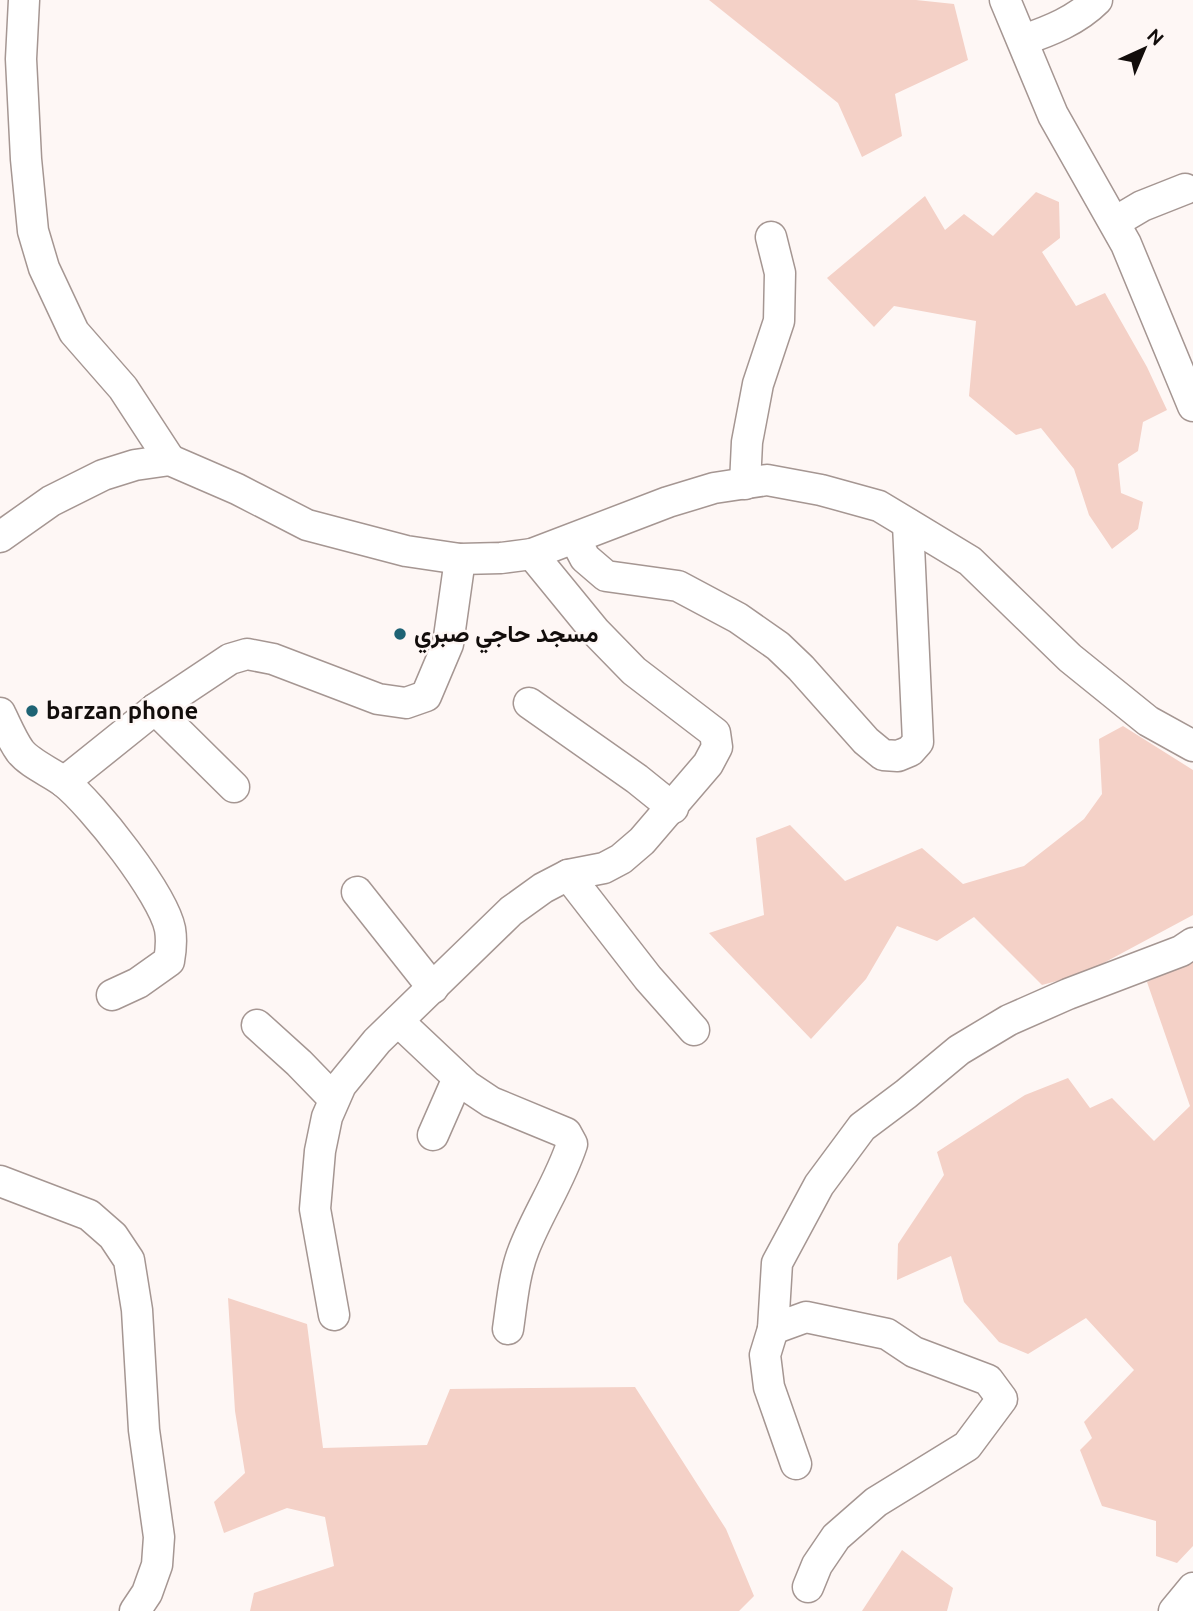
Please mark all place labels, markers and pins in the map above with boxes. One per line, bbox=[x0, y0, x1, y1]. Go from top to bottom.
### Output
place label: مسجد حاجي صبري bbox=[414, 620, 599, 654]
marker: مسجد حاجي صبري bbox=[392, 626, 408, 642]
place label: barzan phone bbox=[46, 697, 198, 724]
marker: barzan phone bbox=[24, 703, 40, 719]

